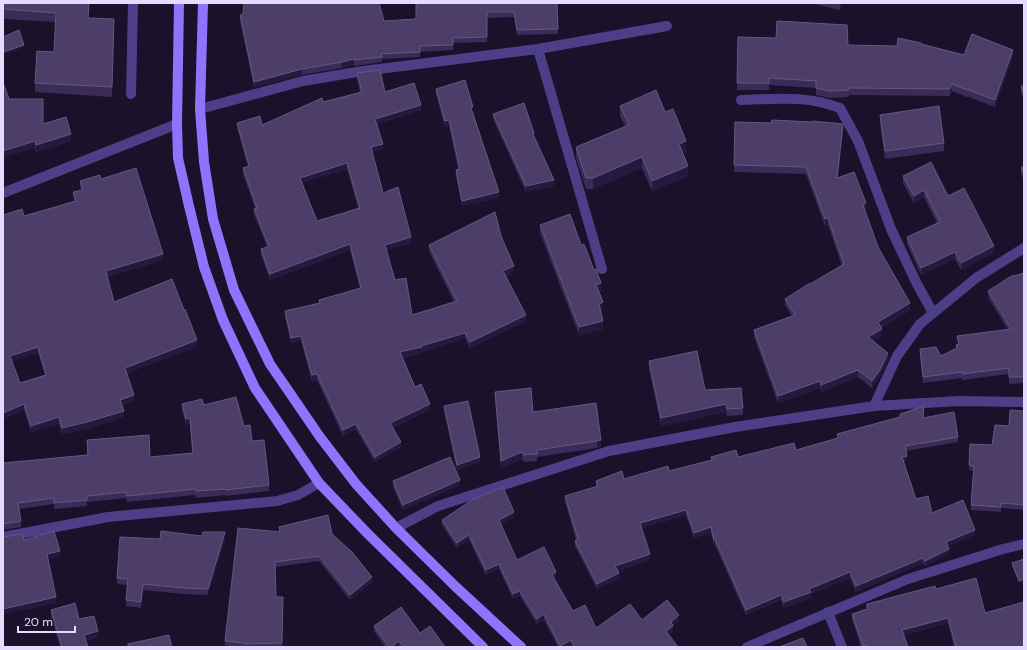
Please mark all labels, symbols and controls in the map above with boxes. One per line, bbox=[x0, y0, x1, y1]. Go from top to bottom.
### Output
scale bar bbox=[18, 608, 75, 634]
text: 20 m bbox=[24, 614, 53, 630]

